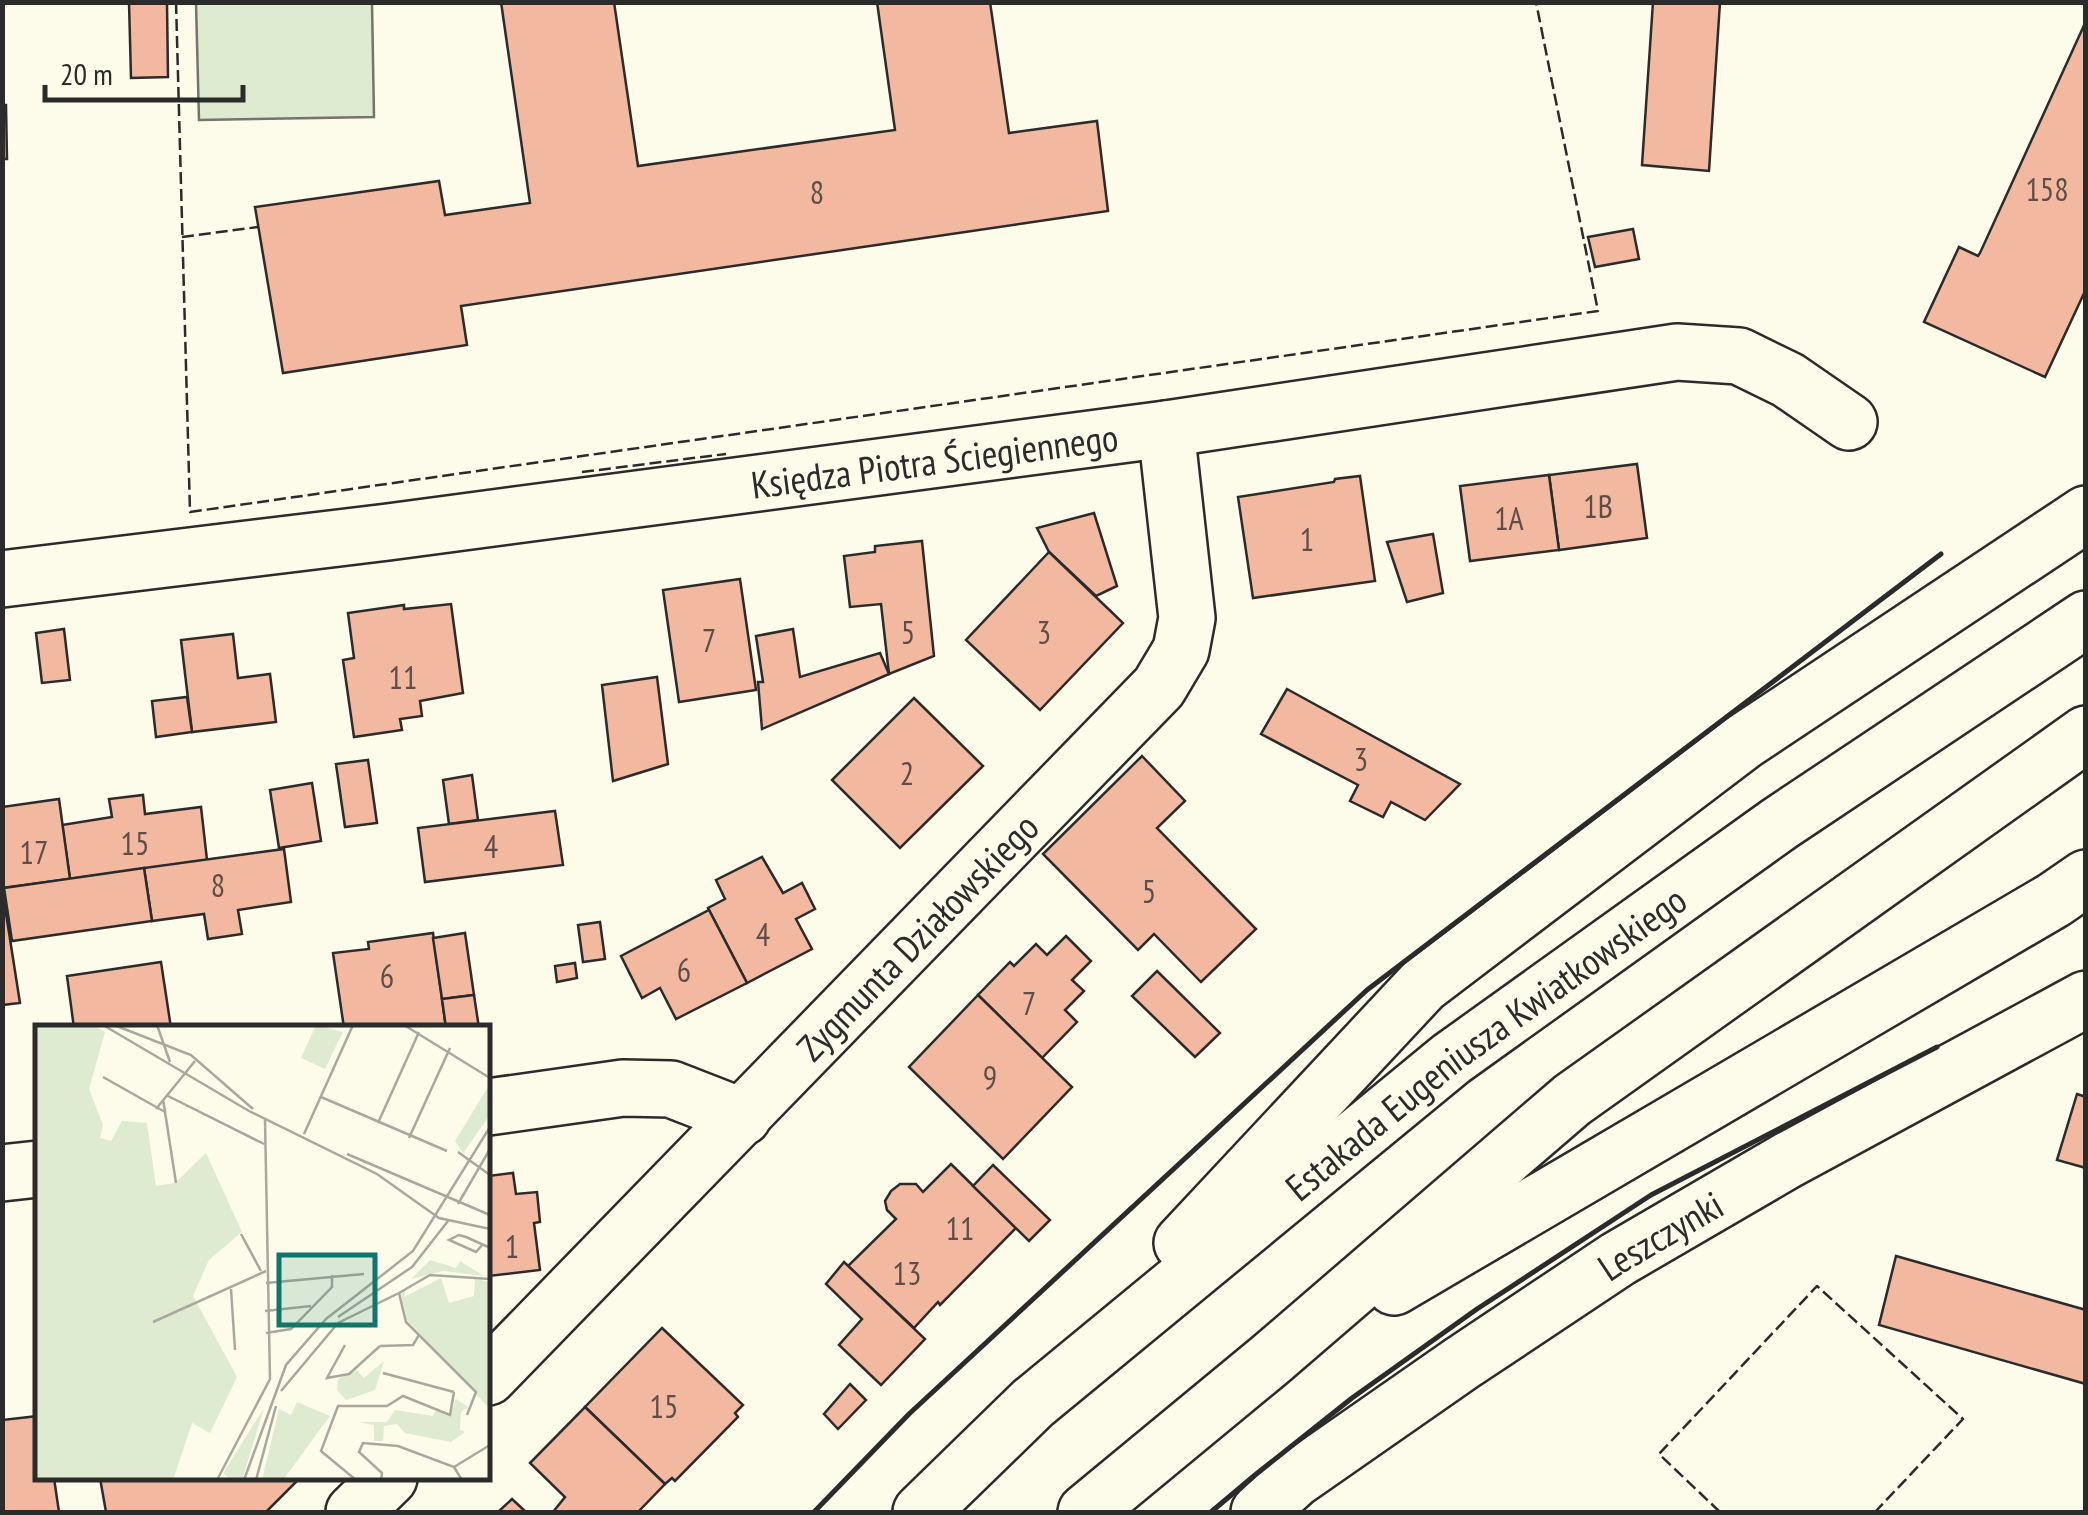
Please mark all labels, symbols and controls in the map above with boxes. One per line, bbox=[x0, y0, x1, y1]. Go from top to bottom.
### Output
scale bar bbox=[45, 40, 242, 102]
text: 20 m bbox=[60, 54, 113, 93]
house number: 158 bbox=[2025, 168, 2069, 210]
house number: 8 bbox=[810, 171, 824, 213]
street label: Księdza Piotra Ściegiennego bbox=[748, 411, 1121, 508]
house number: 1B bbox=[1583, 485, 1613, 527]
house number: 1A bbox=[1494, 497, 1524, 539]
house number: 1 bbox=[1300, 518, 1314, 560]
house number: 5 bbox=[901, 611, 915, 653]
house number: 3 bbox=[1037, 611, 1051, 653]
house number: 7 bbox=[702, 619, 716, 661]
house number: 11 bbox=[389, 656, 417, 698]
house number: 3 bbox=[1354, 738, 1368, 780]
house number: 2 bbox=[900, 752, 914, 794]
street label: Zygmunta Działowskiego bbox=[785, 802, 1048, 1070]
house number: 15 bbox=[121, 822, 149, 864]
house number: 4 bbox=[484, 825, 498, 867]
house number: 17 bbox=[20, 831, 48, 873]
house number: 8 bbox=[211, 864, 225, 906]
house number: 5 bbox=[1142, 870, 1156, 912]
street label: Estakada Eugeniusza Kwiatkowskiego bbox=[1275, 874, 1695, 1210]
house number: 4 bbox=[756, 913, 770, 955]
house number: 6 bbox=[677, 949, 691, 991]
house number: 6 bbox=[380, 955, 394, 997]
house number: 7 bbox=[1022, 982, 1036, 1024]
inset map bbox=[35, 1025, 490, 1480]
house number: 9 bbox=[983, 1056, 997, 1098]
street label: Leszczynki bbox=[1588, 1179, 1731, 1290]
house number: 11 bbox=[946, 1207, 974, 1249]
house number: 1 bbox=[505, 1225, 519, 1267]
house number: 13 bbox=[893, 1252, 921, 1294]
house number: 15 bbox=[650, 1385, 678, 1427]

